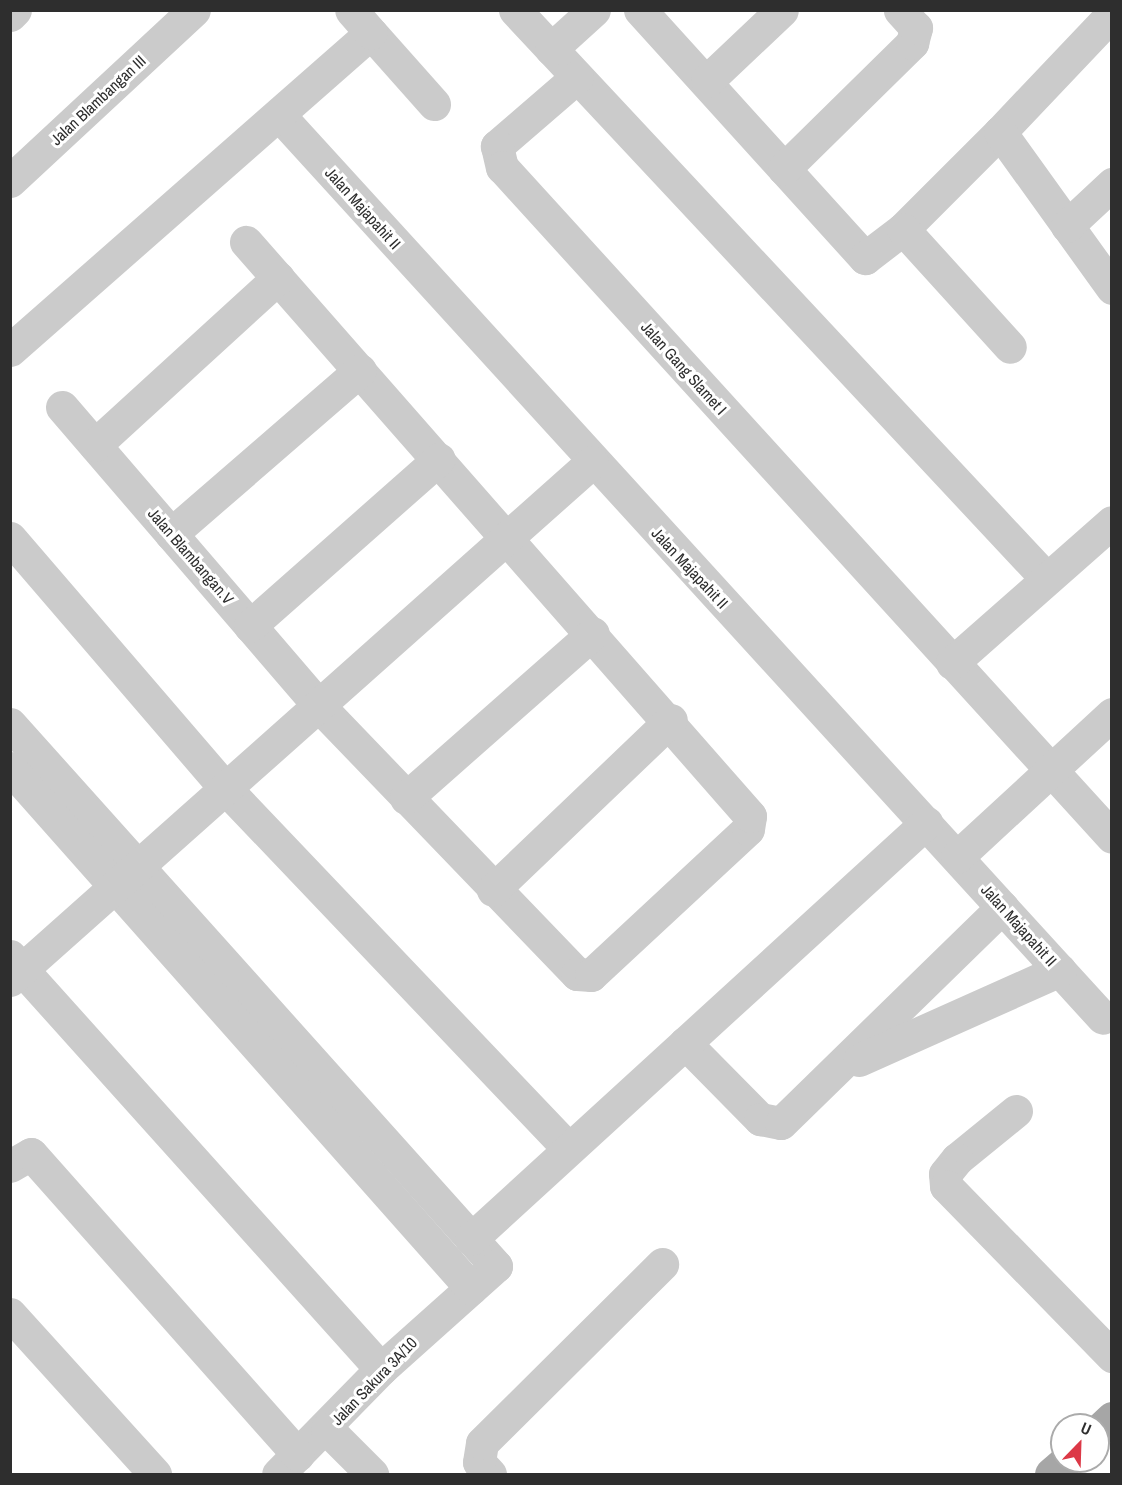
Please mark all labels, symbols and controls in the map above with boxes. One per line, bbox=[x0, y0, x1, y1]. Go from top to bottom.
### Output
street label: Jalan Blambangan III bbox=[46, 51, 150, 149]
street label: Jalan Majapahit II bbox=[321, 163, 405, 253]
street label: Jalan Gang Slamet I bbox=[637, 317, 731, 419]
street label: Jalan Blambangan.V bbox=[144, 504, 238, 608]
street label: Jalan Majapahit II bbox=[648, 524, 732, 612]
street label: Jalan Majapahit II bbox=[977, 880, 1061, 970]
street label: Jalan Sakura 3A/10 bbox=[327, 1333, 421, 1429]
north arrow bbox=[1050, 1413, 1110, 1473]
text: U bbox=[1078, 1416, 1095, 1440]

